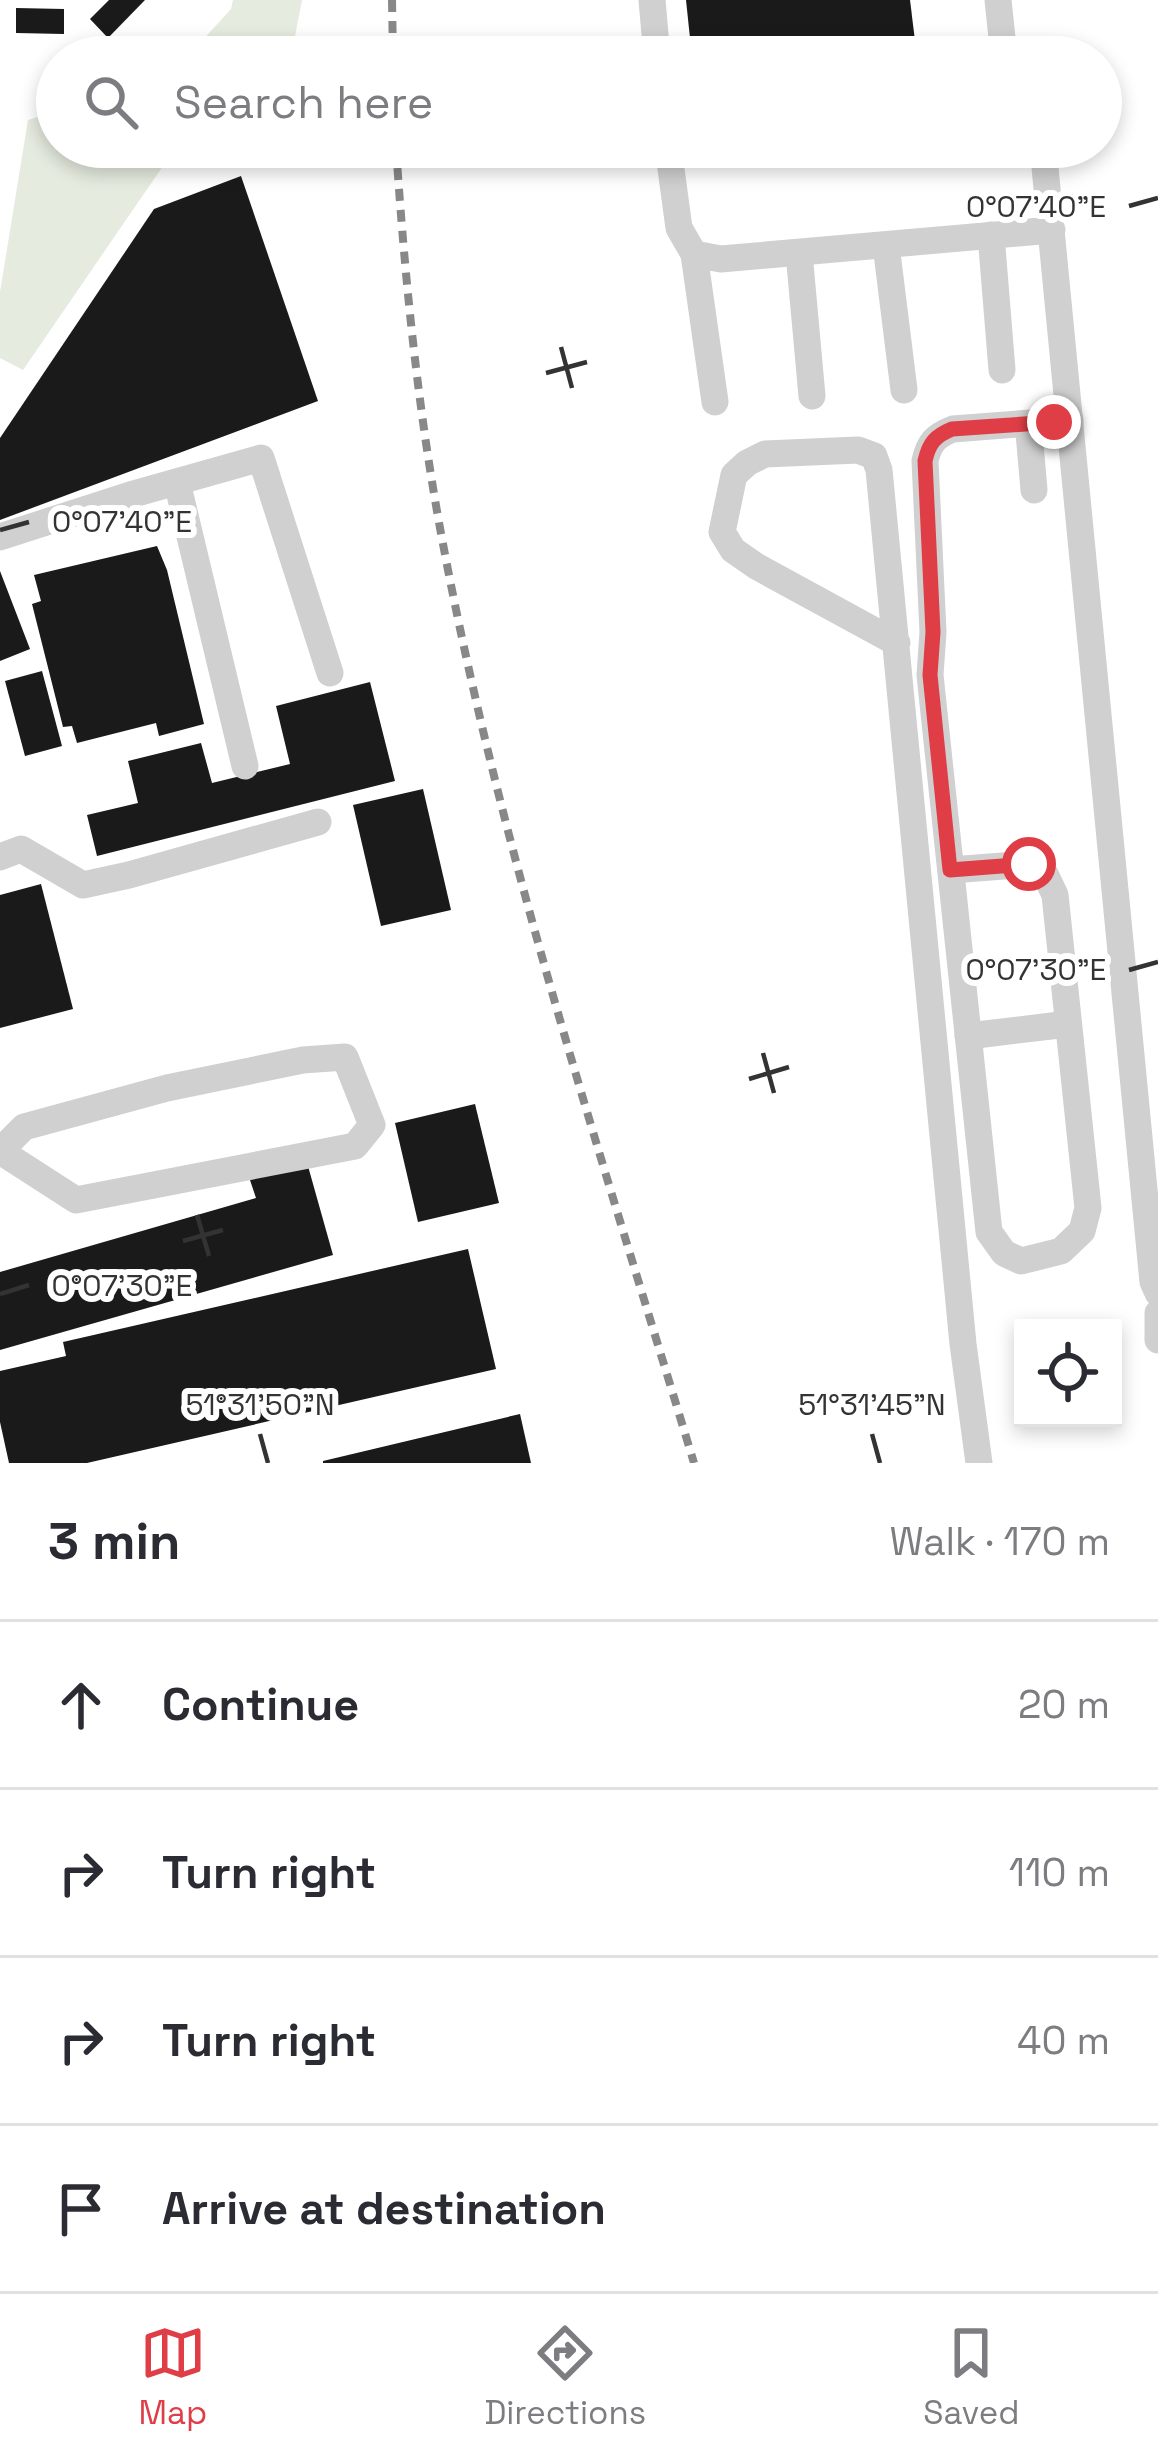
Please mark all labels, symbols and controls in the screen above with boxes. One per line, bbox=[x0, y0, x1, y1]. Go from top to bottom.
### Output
search box bbox=[36, 36, 1122, 168]
icon: search bbox=[78, 69, 144, 135]
text: Search here bbox=[174, 74, 433, 131]
text: 0°07'40"E bbox=[966, 187, 1106, 226]
route end bbox=[1027, 395, 1081, 449]
text: 0°07'40"E bbox=[52, 502, 192, 541]
route start bbox=[1002, 837, 1056, 891]
text: 0°07'30"E bbox=[966, 950, 1106, 989]
text: 0°07'30"E bbox=[52, 1266, 192, 1305]
map controls bbox=[1014, 1319, 1122, 1427]
button: locate bbox=[1014, 1319, 1122, 1427]
text: 51°31'50"N bbox=[185, 1385, 335, 1424]
text: 51°31'45"N bbox=[798, 1385, 946, 1424]
text: 3 min bbox=[48, 1509, 181, 1574]
text: Walk · 170 m bbox=[889, 1517, 1110, 1566]
icon: ahead bbox=[48, 1672, 114, 1738]
text: Continue bbox=[162, 1676, 359, 1733]
text: 20 m bbox=[1018, 1680, 1110, 1729]
icon: right bbox=[48, 1840, 114, 1906]
text: Turn right bbox=[162, 1844, 376, 1901]
text: 110 m bbox=[1009, 1848, 1110, 1897]
icon: right bbox=[48, 2008, 114, 2074]
text: Turn right bbox=[162, 2012, 376, 2069]
text: 40 m bbox=[1017, 2016, 1110, 2065]
icon: arrive bbox=[48, 2176, 114, 2242]
text: Arrive at destination bbox=[162, 2180, 606, 2237]
tab: Map bbox=[139, 2320, 207, 2434]
tab: Directions bbox=[484, 2320, 646, 2434]
tab: Saved bbox=[923, 2320, 1019, 2434]

